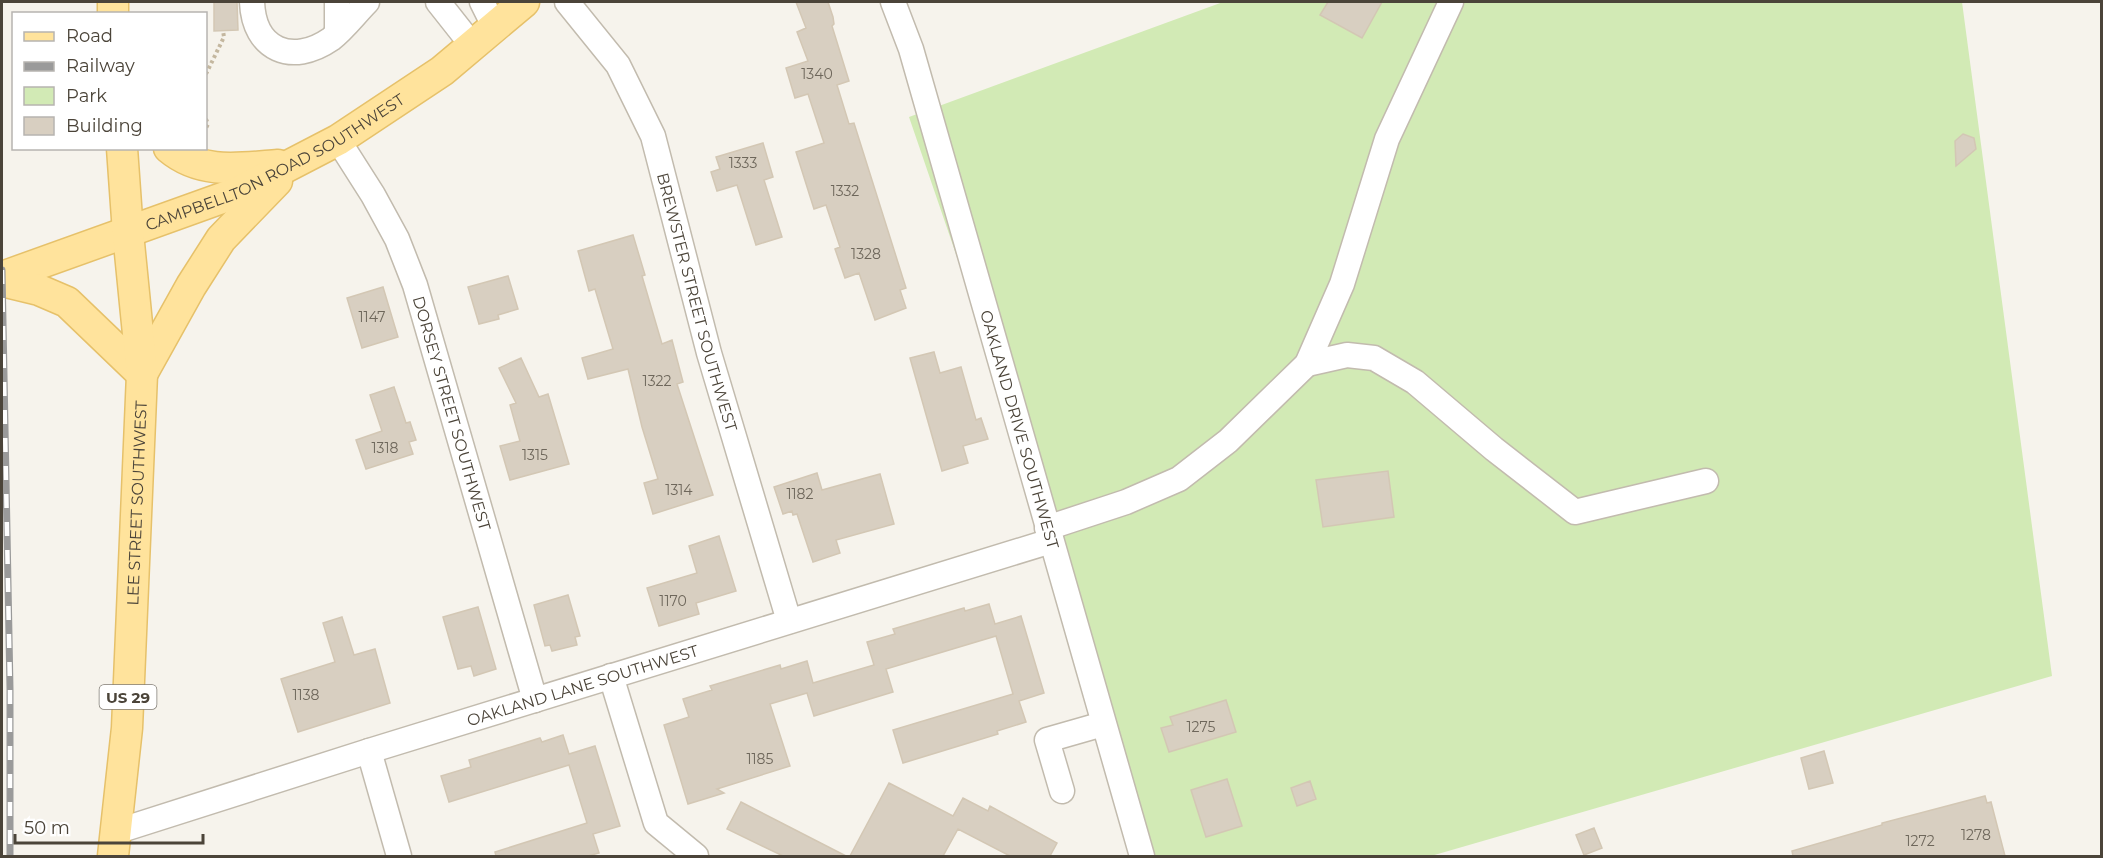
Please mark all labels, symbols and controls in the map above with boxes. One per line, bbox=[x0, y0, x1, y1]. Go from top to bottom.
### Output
legend bbox=[12, 12, 207, 150]
text: Road bbox=[66, 25, 113, 47]
text: Railway bbox=[66, 55, 135, 77]
house number: 1340 bbox=[801, 65, 833, 83]
text: Park bbox=[66, 85, 107, 107]
street label: CAMPBELLTON ROAD SOUTHWEST bbox=[143, 89, 408, 234]
text: Building bbox=[66, 115, 143, 137]
house number: 1333 bbox=[729, 154, 757, 172]
street label: BREWSTER STREET SOUTHWEST bbox=[653, 171, 742, 434]
house number: 1332 bbox=[831, 182, 859, 200]
house number: 1328 bbox=[851, 245, 881, 263]
street label: DORSEY STREET SOUTHWEST bbox=[409, 294, 495, 533]
house number: 1147 bbox=[359, 308, 385, 326]
street label: OAKLAND DRIVE SOUTHWEST bbox=[977, 308, 1063, 552]
house number: 1322 bbox=[643, 372, 671, 390]
street label: LEE STREET SOUTHWEST bbox=[123, 399, 150, 606]
house number: 1318 bbox=[372, 439, 399, 457]
house number: 1315 bbox=[522, 446, 548, 464]
house number: 1314 bbox=[665, 481, 693, 499]
house number: 1182 bbox=[787, 485, 814, 503]
house number: 1170 bbox=[659, 592, 687, 610]
street label: OAKLAND LANE SOUTHWEST bbox=[464, 640, 701, 730]
road number: US 29 bbox=[100, 685, 156, 709]
house number: 1138 bbox=[293, 686, 320, 704]
house number: 1275 bbox=[1187, 718, 1216, 736]
house number: 1185 bbox=[747, 750, 774, 768]
scale bar bbox=[15, 807, 202, 845]
text: 50 m bbox=[24, 817, 70, 839]
house number: 1278 bbox=[1961, 826, 1991, 844]
house number: 1272 bbox=[1905, 832, 1935, 850]

